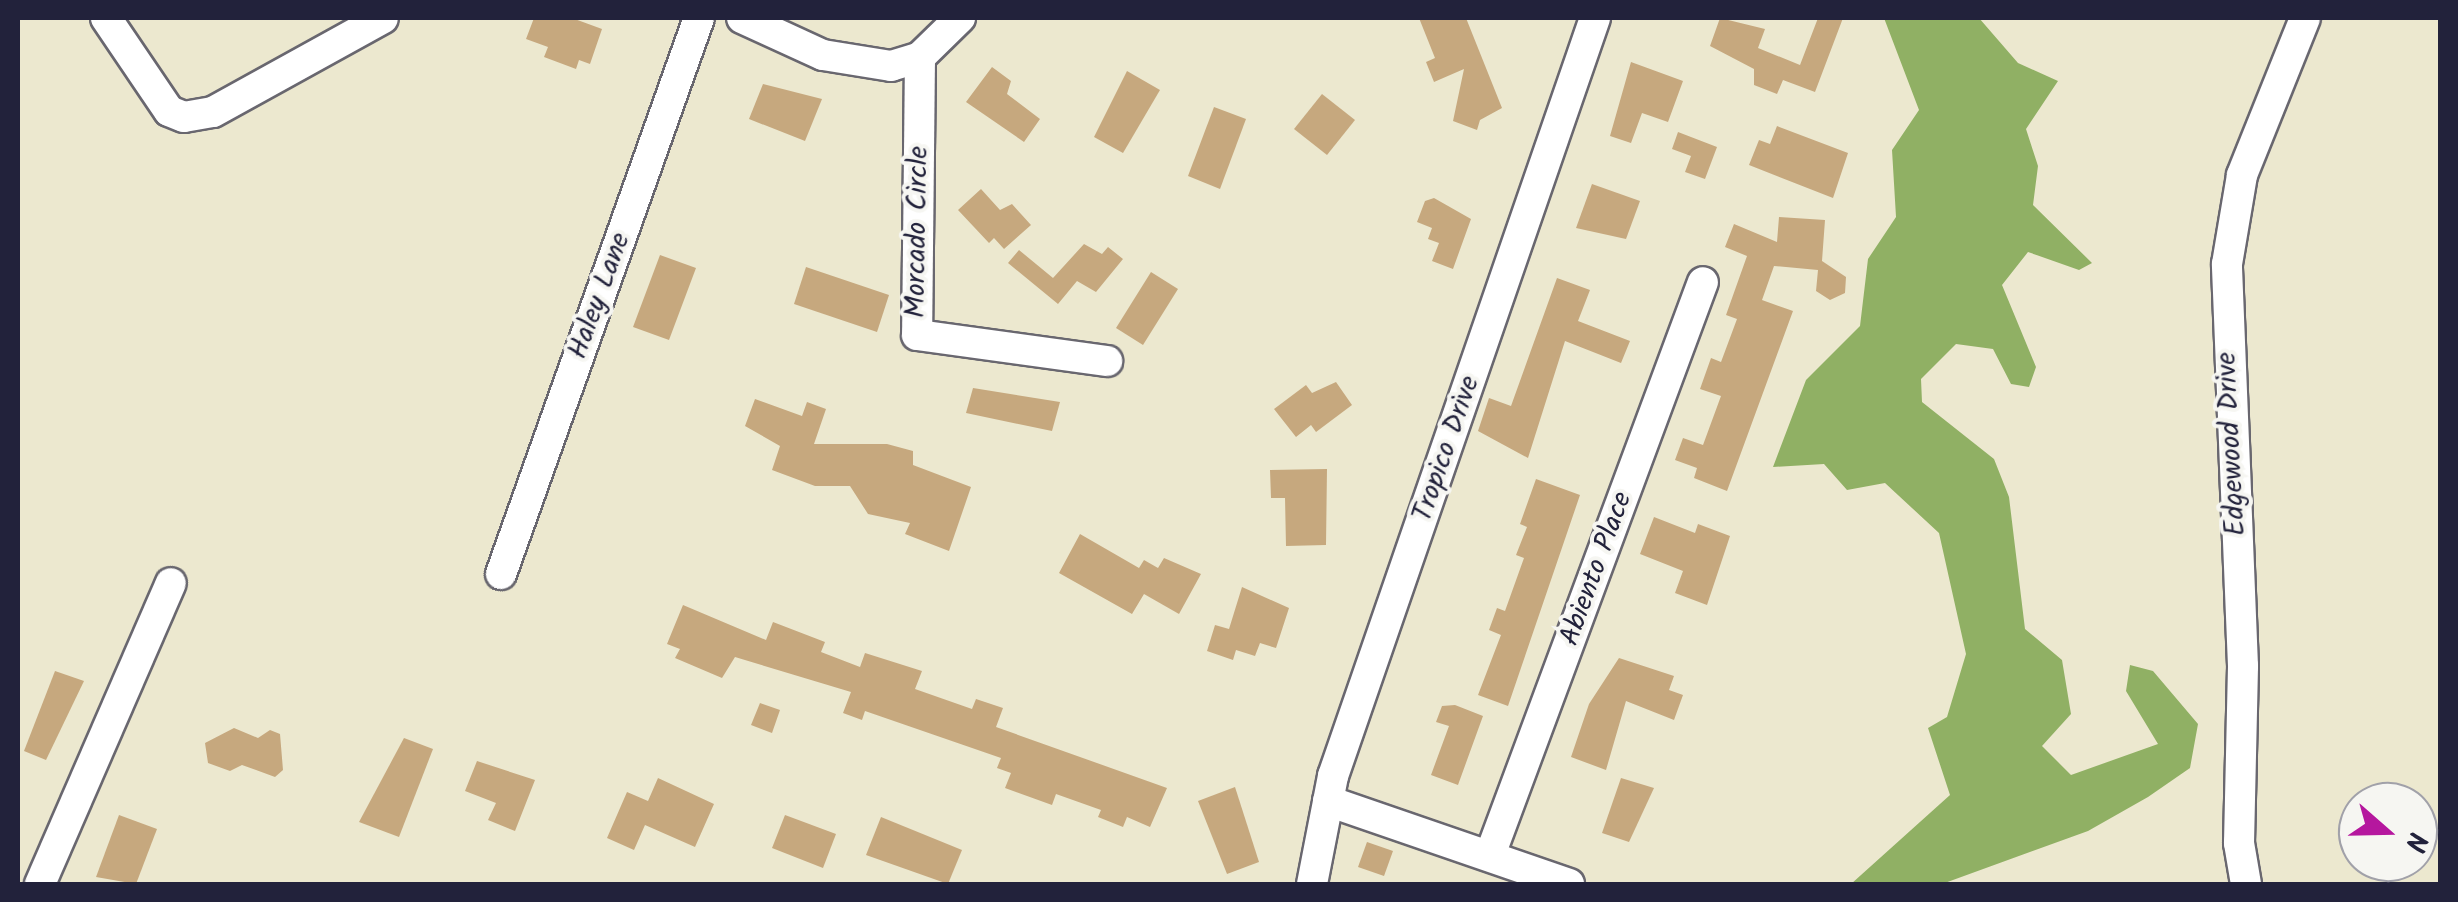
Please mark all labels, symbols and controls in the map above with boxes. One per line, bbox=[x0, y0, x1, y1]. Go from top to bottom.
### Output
street label: Morcado Circle bbox=[900, 146, 936, 318]
street label: Haley Lane bbox=[562, 228, 638, 364]
street label: Edgewood Drive bbox=[2210, 351, 2254, 537]
street label: Tropico Drive bbox=[1406, 372, 1488, 526]
street label: Abiento Place bbox=[1554, 488, 1640, 650]
north arrow bbox=[2338, 782, 2438, 882]
text: N bbox=[2391, 826, 2439, 858]

